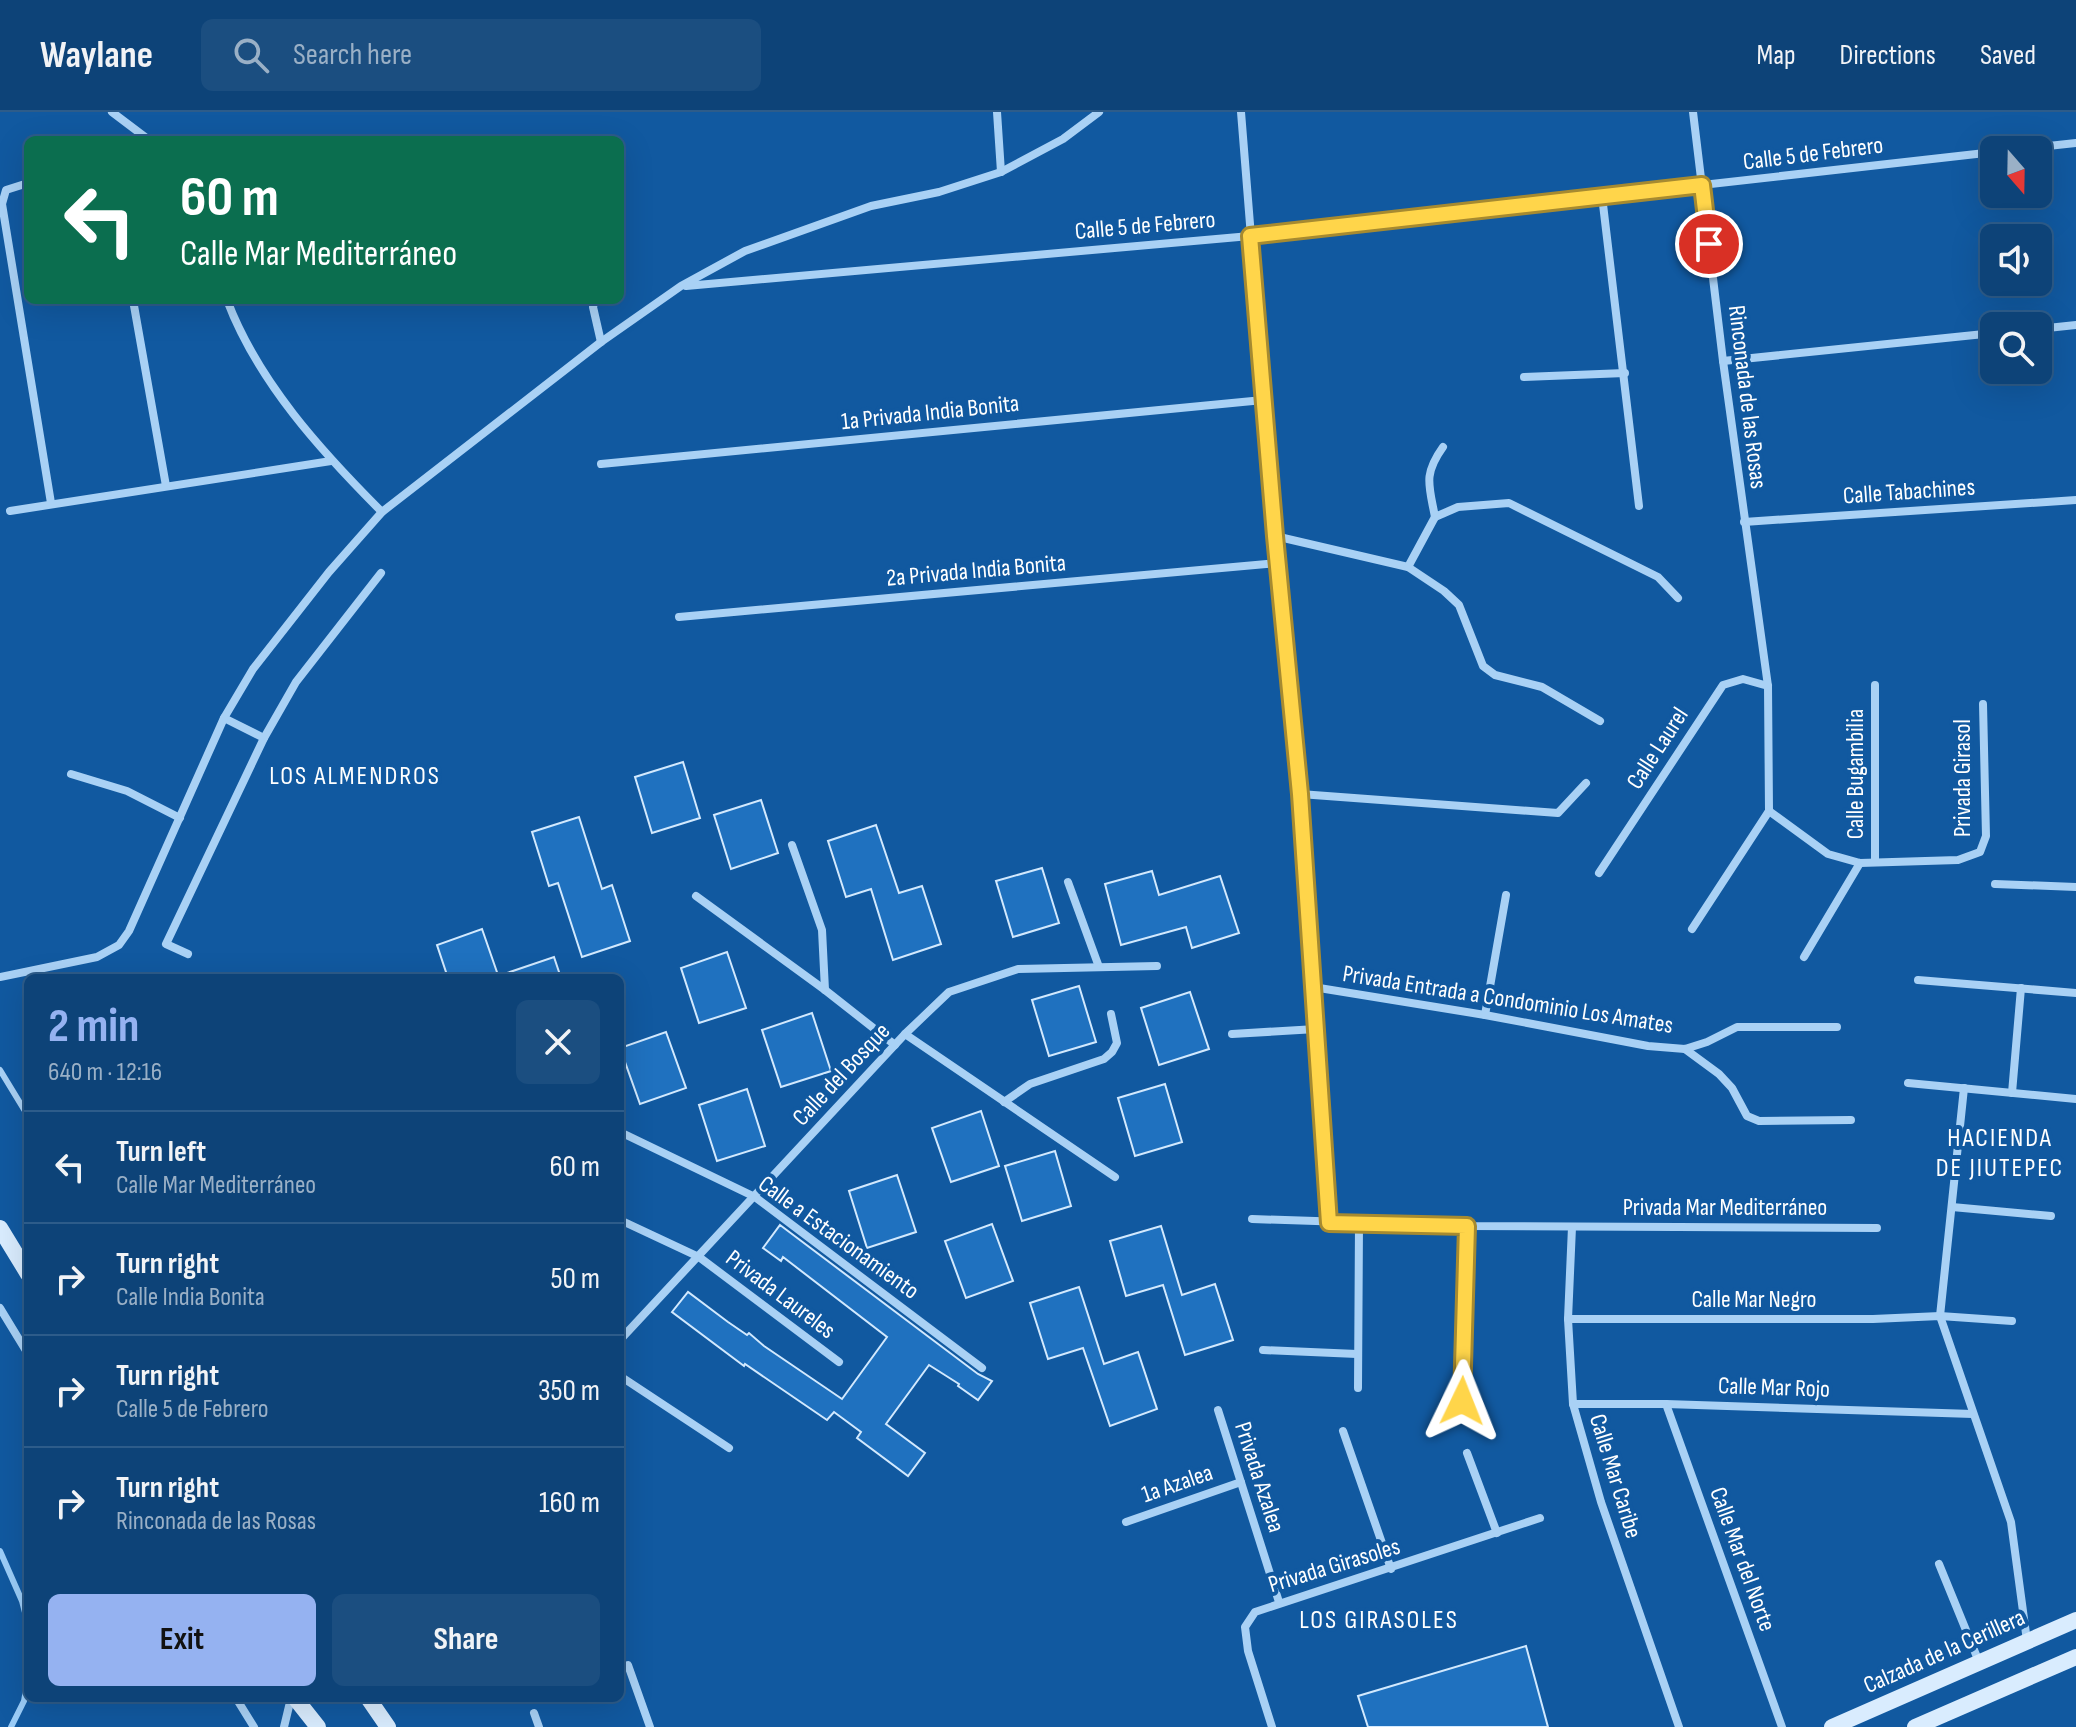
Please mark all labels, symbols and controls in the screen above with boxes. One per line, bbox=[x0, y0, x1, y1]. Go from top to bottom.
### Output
search box bbox=[201, 19, 761, 91]
text: Waylane bbox=[40, 33, 153, 78]
icon: search bbox=[229, 33, 273, 77]
text: Search here bbox=[293, 37, 412, 73]
text: Map bbox=[1757, 39, 1796, 72]
text: Directions bbox=[1840, 39, 1936, 72]
text: Saved bbox=[1980, 39, 2036, 72]
street label: Calle 5 de Febrero bbox=[1741, 131, 1885, 176]
north arrow bbox=[1980, 136, 2052, 208]
map controls bbox=[1980, 136, 2052, 384]
text: 60 m bbox=[180, 165, 279, 232]
icon: left bbox=[48, 168, 152, 272]
street label: Calle 5 de Febrero bbox=[1074, 205, 1216, 246]
pin bbox=[1675, 210, 1743, 278]
icon: arrive bbox=[1687, 222, 1731, 266]
button: sound bbox=[1980, 224, 2052, 296]
text: Calle Mar Mediterráneo bbox=[180, 233, 457, 276]
street label: Rinconada de las Rosas bbox=[1722, 304, 1773, 490]
button: search bbox=[1980, 312, 2052, 384]
street label: 1a Privada India Bonita bbox=[840, 389, 1020, 436]
street label: Calle Tabachines bbox=[1842, 472, 1976, 511]
street label: 2a Privada India Bonita bbox=[885, 548, 1067, 593]
street label: Calle Laurel bbox=[1620, 702, 1695, 795]
street label: Calle Bugambilia bbox=[1841, 709, 1870, 839]
street label: Privada Girasol bbox=[1948, 719, 1977, 837]
district label: LOS ALMENDROS bbox=[269, 761, 441, 792]
street label: Privada Entrada a Condominio Los Amates bbox=[1341, 959, 1675, 1040]
text: 2 min bbox=[48, 998, 139, 1055]
button: close bbox=[516, 1000, 600, 1084]
street label: Calle del Bosque bbox=[787, 1017, 896, 1132]
text: 640 m · 12:16 bbox=[48, 1057, 162, 1088]
district label: HACIENDA DE JIUTEPEC bbox=[1936, 1123, 2064, 1184]
text: Turn left bbox=[116, 1134, 206, 1170]
icon: left bbox=[48, 1145, 92, 1189]
text: 60 m bbox=[549, 1149, 600, 1185]
street label: Calle a Estacionamiento bbox=[753, 1169, 925, 1305]
text: Calle Mar Mediterráneo bbox=[116, 1170, 316, 1201]
street label: Privada Mar Mediterráneo bbox=[1623, 1193, 1827, 1222]
street label: Privada Laureles bbox=[720, 1244, 841, 1345]
text: Turn right bbox=[116, 1246, 219, 1282]
icon: right bbox=[48, 1257, 92, 1301]
text: 50 m bbox=[551, 1261, 600, 1297]
text: Calle India Bonita bbox=[116, 1282, 265, 1313]
street label: Calle Mar Negro bbox=[1692, 1285, 1817, 1314]
text: Turn right bbox=[116, 1358, 219, 1394]
position arrow bbox=[1420, 1359, 1504, 1443]
icon: right bbox=[48, 1369, 92, 1413]
street label: Calle Mar Rojo bbox=[1717, 1371, 1831, 1404]
text: 350 m bbox=[538, 1373, 600, 1409]
text: Calle 5 de Febrero bbox=[116, 1394, 269, 1425]
street label: Calle Mar Caribe bbox=[1583, 1410, 1648, 1542]
street label: Privada Azalea bbox=[1228, 1418, 1291, 1536]
street label: 1a Azalea bbox=[1138, 1458, 1217, 1509]
text: Turn right bbox=[116, 1470, 219, 1506]
icon: right bbox=[48, 1481, 92, 1525]
street label: Calle Mar del Norte bbox=[1703, 1483, 1782, 1635]
text: 160 m bbox=[539, 1485, 600, 1521]
text: Rinconada de las Rosas bbox=[116, 1506, 316, 1537]
street label: Privada Girasoles bbox=[1265, 1532, 1404, 1599]
button: Exit bbox=[48, 1594, 316, 1686]
button: Share bbox=[332, 1594, 600, 1686]
street label: Calzada de la Cerillera bbox=[1859, 1603, 2029, 1700]
district label: LOS GIRASOLES bbox=[1299, 1605, 1459, 1636]

